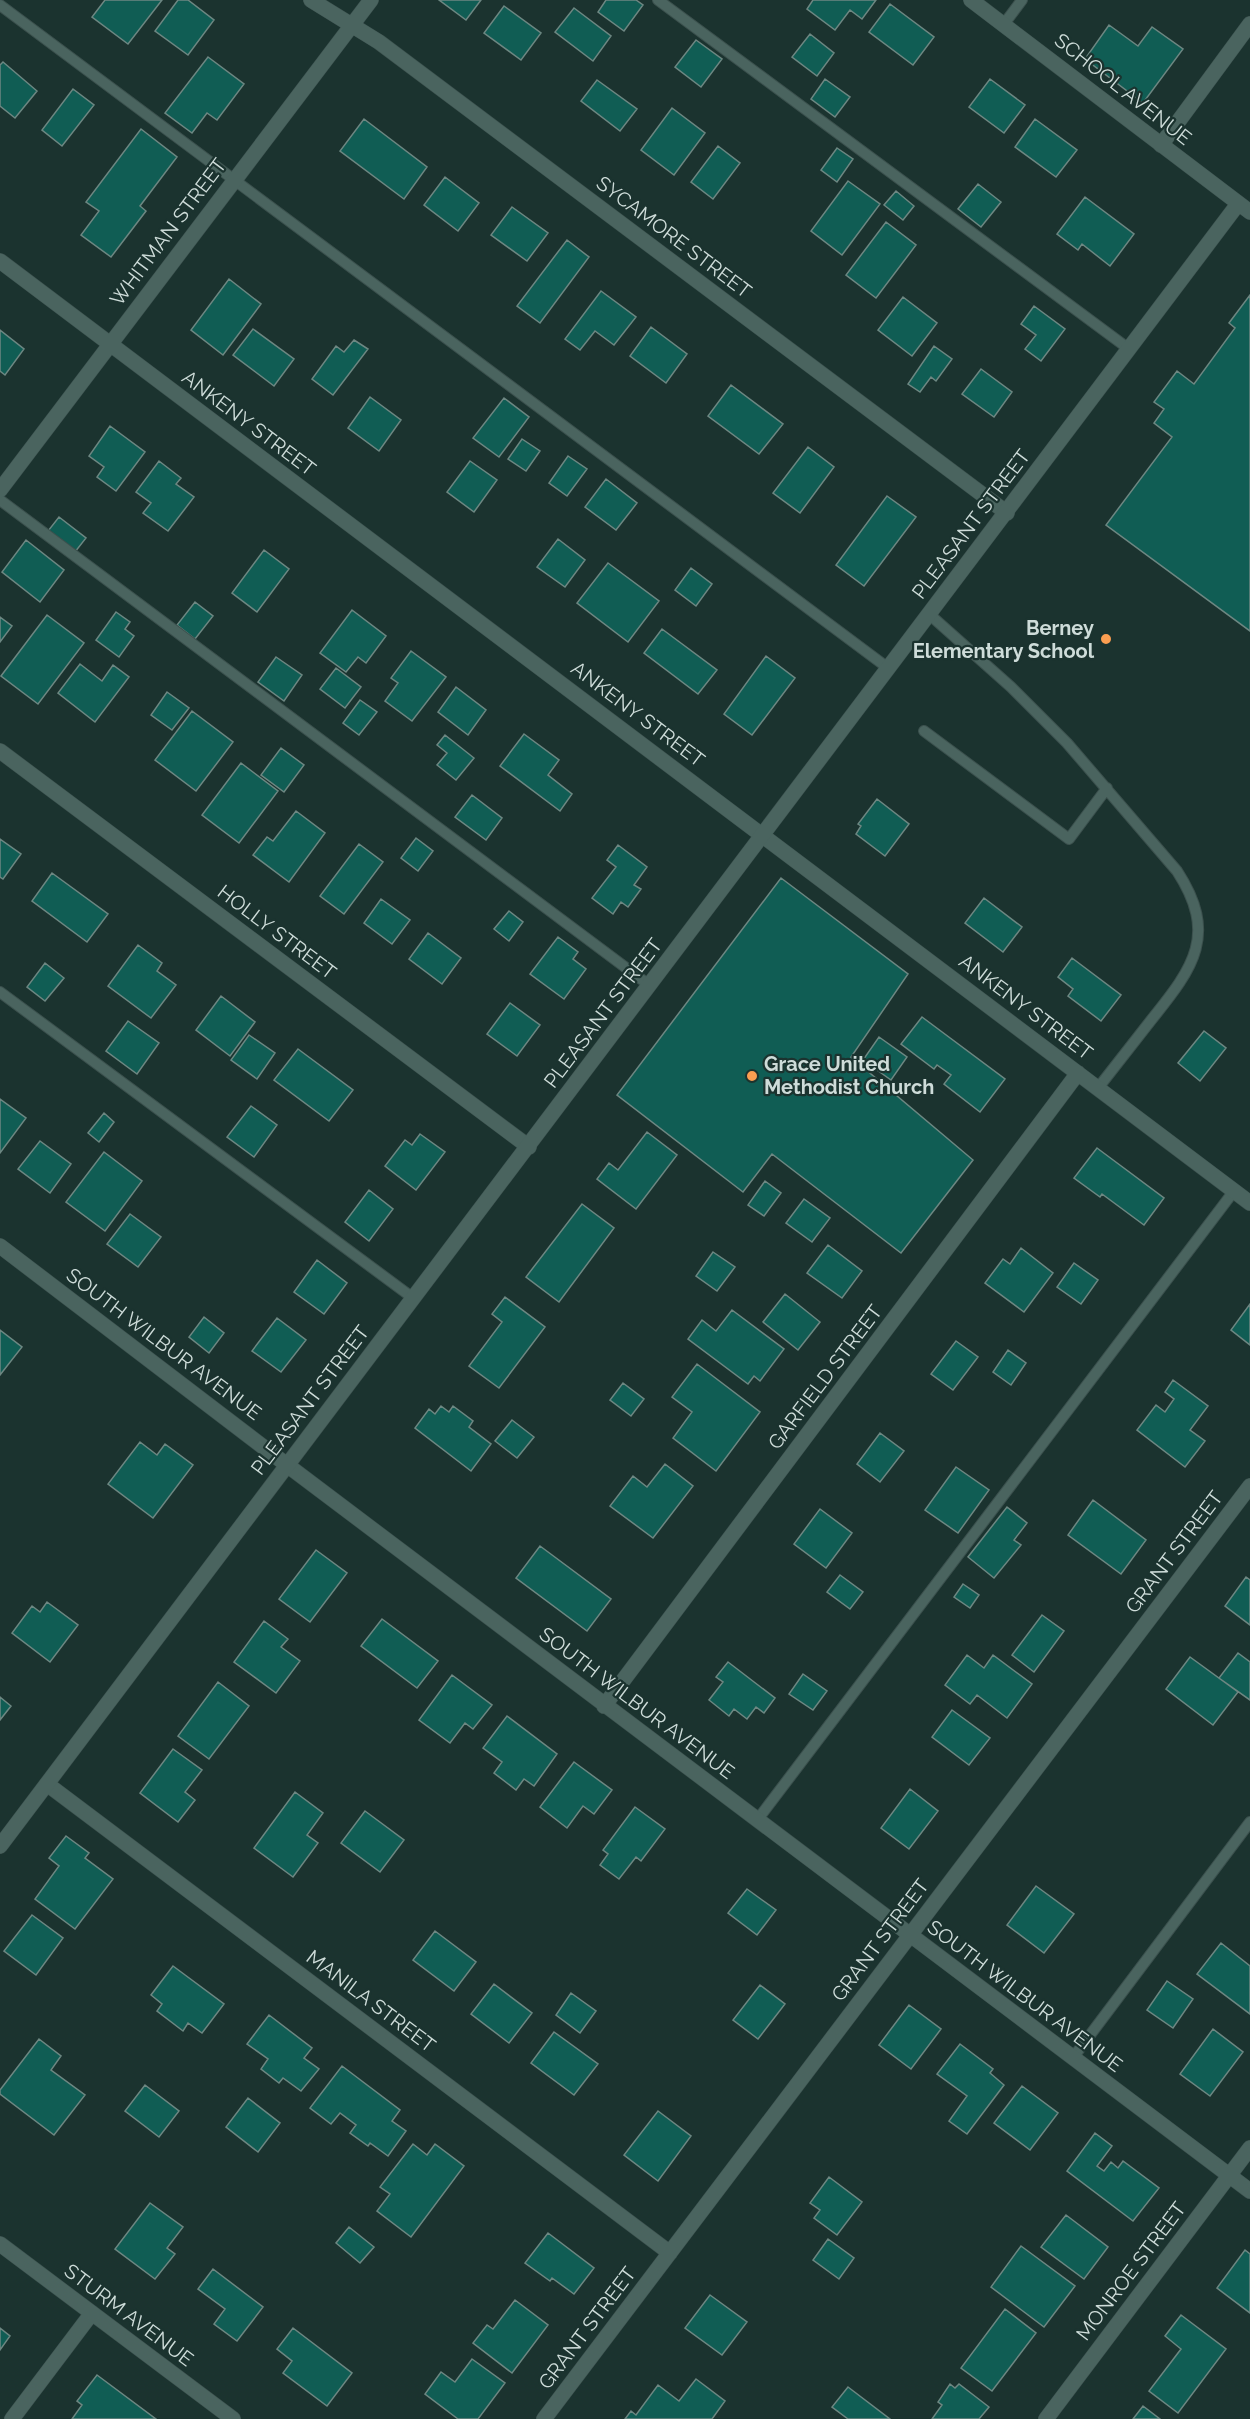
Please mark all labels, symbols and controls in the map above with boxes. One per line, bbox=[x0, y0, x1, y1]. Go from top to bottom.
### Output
street label: SCHOOL AVENUE bbox=[1050, 28, 1196, 150]
street label: WHITMAN STREET bbox=[105, 154, 231, 310]
street label: SYCAMORE STREET bbox=[592, 171, 756, 303]
street label: ANKENY STREET bbox=[178, 365, 320, 481]
street label: PLEASANT STREET bbox=[907, 444, 1035, 604]
place label: Berney Elementary School bbox=[913, 616, 1095, 663]
marker: Berney Elementary School bbox=[1099, 632, 1113, 646]
street label: ANKENY STREET bbox=[567, 656, 709, 772]
street label: HOLLY STREET bbox=[213, 880, 341, 984]
street label: PLEASANT STREET bbox=[539, 933, 667, 1093]
street label: ANKENY STREET bbox=[955, 949, 1097, 1065]
place label: Grace United Methodist Church bbox=[764, 1052, 934, 1099]
marker: Grace United Methodist Church bbox=[745, 1069, 759, 1083]
street label: SOUTH WILBUR AVENUE bbox=[62, 1263, 266, 1425]
street label: GARFIELD STREET bbox=[763, 1300, 887, 1454]
street label: PLEASANT STREET bbox=[246, 1320, 374, 1480]
street label: GRANT STREET bbox=[1120, 1486, 1228, 1618]
street label: SOUTH WILBUR AVENUE bbox=[535, 1622, 739, 1784]
street label: GRANT STREET bbox=[826, 1874, 934, 2006]
street label: SOUTH WILBUR AVENUE bbox=[923, 1915, 1127, 2077]
street label: MANILA STREET bbox=[302, 1945, 440, 2057]
street label: MONROE STREET bbox=[1071, 2197, 1191, 2345]
street label: STURM AVENUE bbox=[60, 2259, 198, 2371]
street label: GRANT STREET bbox=[533, 2262, 641, 2394]

